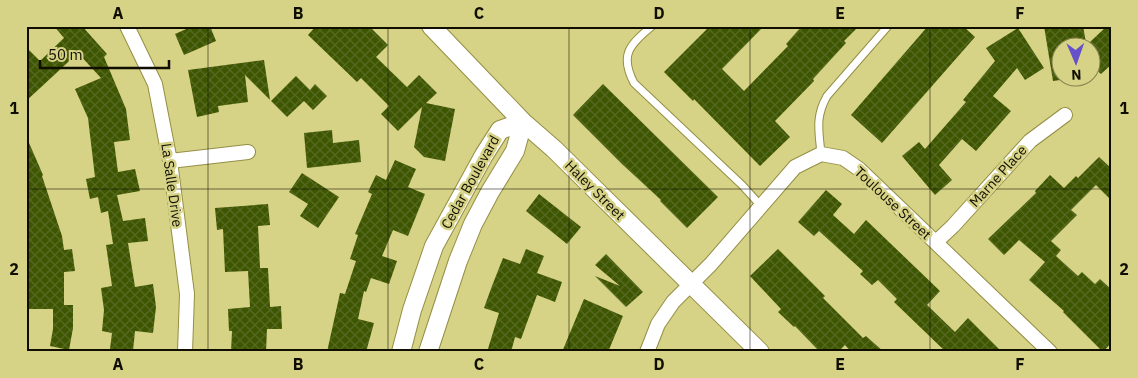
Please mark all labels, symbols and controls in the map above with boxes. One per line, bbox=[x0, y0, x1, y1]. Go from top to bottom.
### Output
text: A bbox=[113, 3, 124, 23]
text: B bbox=[293, 3, 304, 23]
text: C bbox=[474, 3, 484, 23]
text: D bbox=[653, 3, 665, 23]
text: E bbox=[835, 3, 845, 23]
text: F bbox=[1015, 3, 1025, 23]
scale bar bbox=[40, 38, 169, 70]
north arrow bbox=[1050, 38, 1100, 88]
text: 50 m bbox=[48, 45, 83, 64]
text: N bbox=[1071, 66, 1082, 84]
text: 1 bbox=[9, 98, 19, 118]
text: 1 bbox=[1119, 98, 1129, 118]
street label: Cedar Boulevard bbox=[437, 132, 503, 232]
street label: Marne Place bbox=[965, 141, 1031, 211]
street label: La Salle Drive bbox=[157, 142, 187, 228]
street label: Haley Street bbox=[561, 156, 629, 224]
street label: Toulouse Street bbox=[851, 163, 935, 243]
text: 2 bbox=[9, 259, 19, 279]
text: 2 bbox=[1119, 259, 1129, 279]
text: A bbox=[113, 354, 124, 374]
text: B bbox=[293, 354, 304, 374]
text: C bbox=[474, 354, 484, 374]
text: D bbox=[653, 354, 665, 374]
text: E bbox=[835, 354, 845, 374]
text: F bbox=[1015, 354, 1025, 374]

